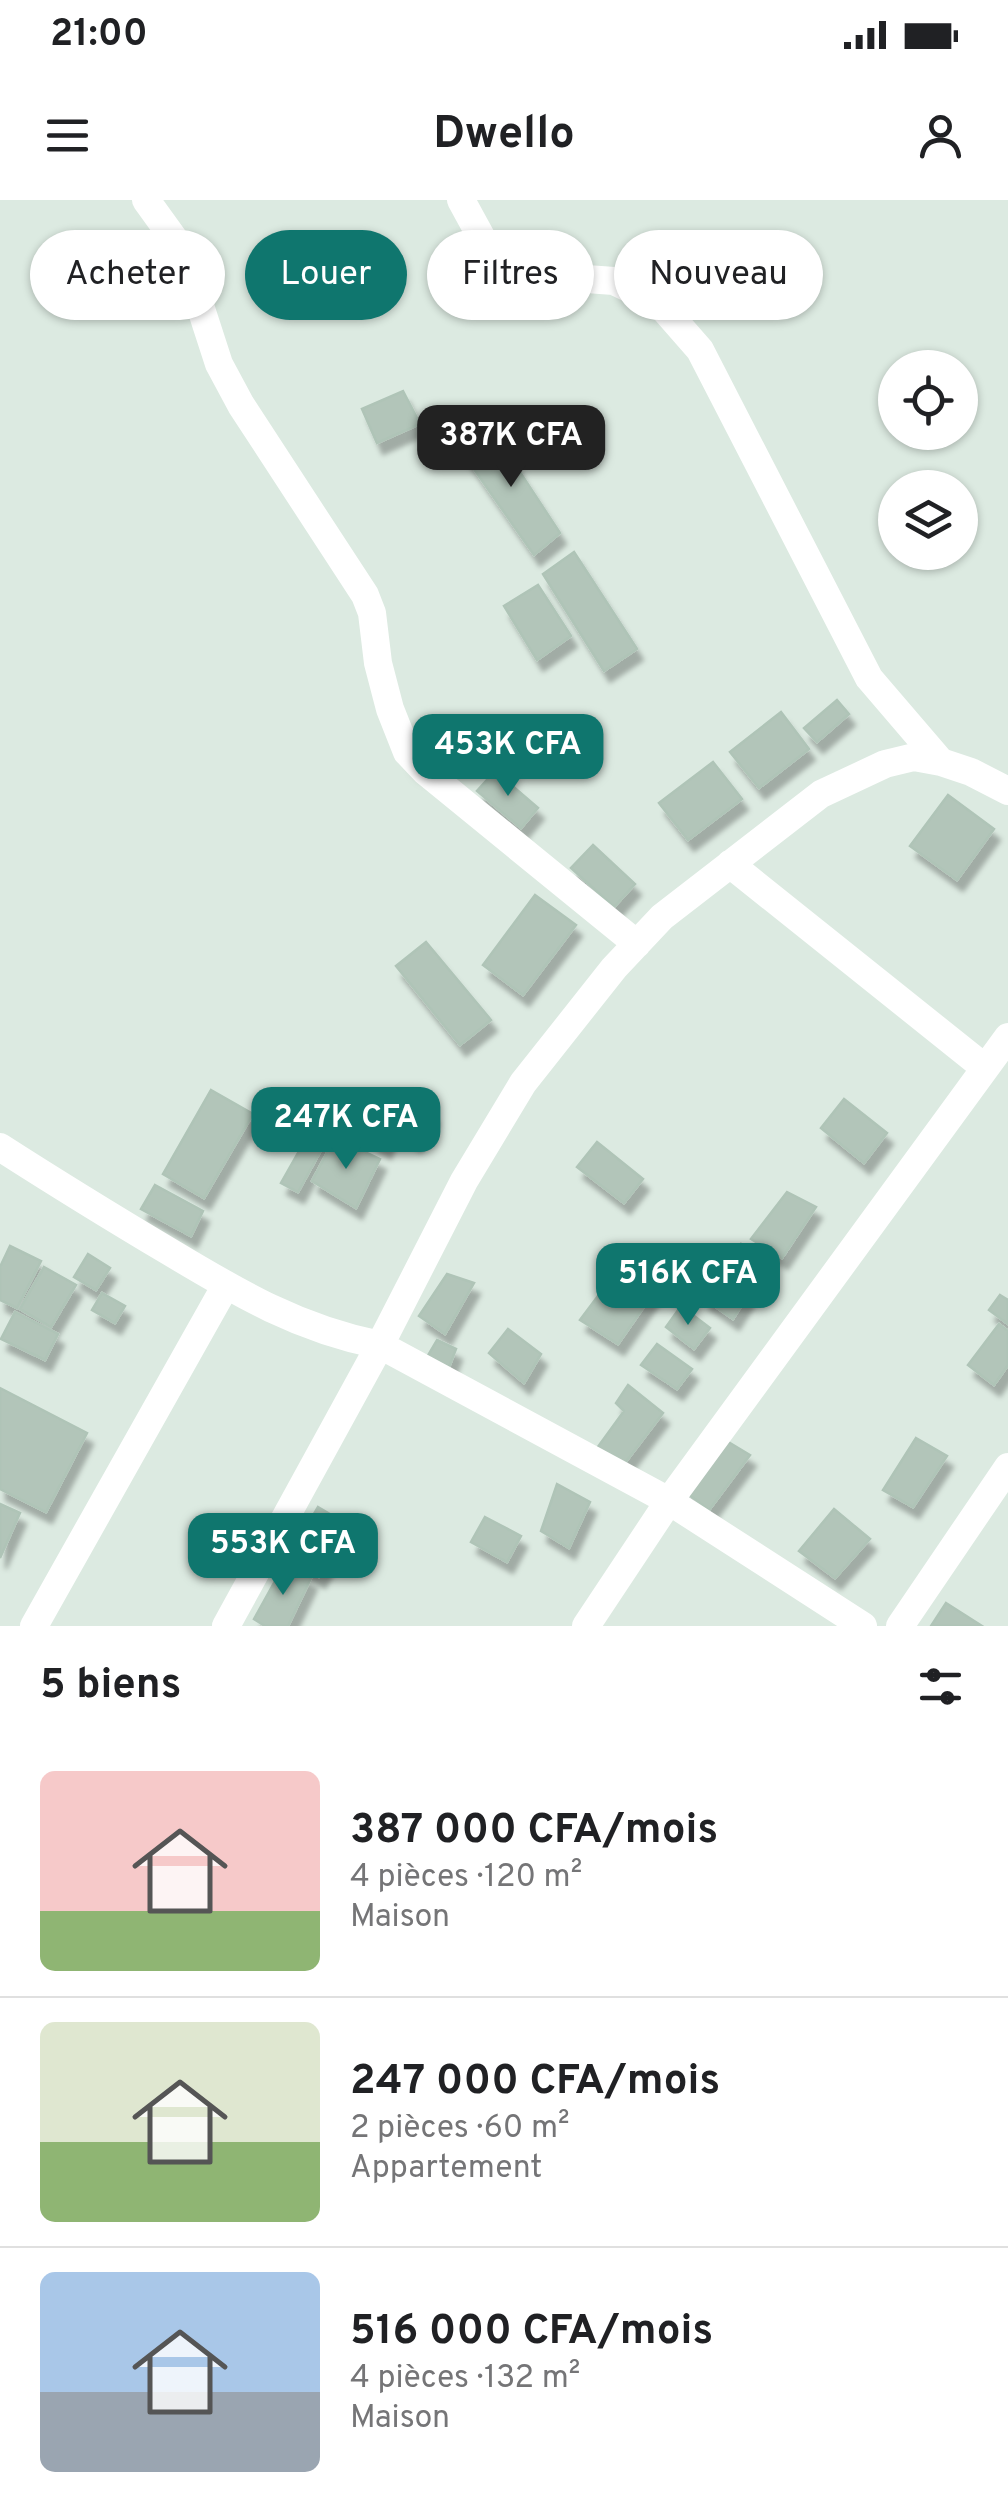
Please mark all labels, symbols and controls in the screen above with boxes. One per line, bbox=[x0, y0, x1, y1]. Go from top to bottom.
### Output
text: 21:00 bbox=[50, 11, 148, 60]
text: Dwello bbox=[433, 107, 575, 164]
icon: menu bbox=[40, 108, 95, 163]
icon: person bbox=[913, 108, 968, 163]
chip: Acheter bbox=[30, 230, 225, 320]
chip: Louer bbox=[245, 230, 407, 320]
chip: Filtres bbox=[427, 230, 594, 320]
chip: Nouveau bbox=[614, 230, 823, 320]
map controls bbox=[878, 350, 978, 570]
button: locate bbox=[878, 350, 978, 450]
pin: 387K CFA bbox=[408, 405, 614, 490]
text: 387K CFA bbox=[439, 417, 583, 457]
button: layers bbox=[878, 470, 978, 570]
pin: 453K CFA bbox=[405, 714, 611, 799]
text: 453K CFA bbox=[434, 726, 582, 766]
pin: 247K CFA bbox=[243, 1087, 449, 1172]
text: 247K CFA bbox=[273, 1099, 419, 1139]
pin: 516K CFA bbox=[585, 1243, 791, 1328]
text: 516K CFA bbox=[618, 1255, 758, 1295]
pin: 553K CFA bbox=[180, 1513, 386, 1598]
text: 553K CFA bbox=[210, 1525, 356, 1565]
icon: filters bbox=[913, 1659, 968, 1714]
text: 5 biens bbox=[40, 1660, 181, 1713]
text: 387 000 CFA/mois bbox=[350, 1805, 718, 1858]
icon: home bbox=[120, 1811, 240, 1931]
text: 4 pièces · 120 m² bbox=[350, 1858, 582, 1898]
text: Maison bbox=[350, 1898, 450, 1938]
text: 247 000 CFA/mois bbox=[350, 2056, 720, 2109]
icon: home bbox=[120, 2062, 240, 2182]
text: 2 pièces · 60 m² bbox=[350, 2109, 570, 2149]
text: Appartement bbox=[350, 2149, 542, 2189]
text: 516 000 CFA/mois bbox=[350, 2306, 713, 2359]
icon: home bbox=[120, 2312, 240, 2432]
text: 4 pièces · 132 m² bbox=[350, 2359, 580, 2399]
text: Maison bbox=[350, 2399, 450, 2439]

